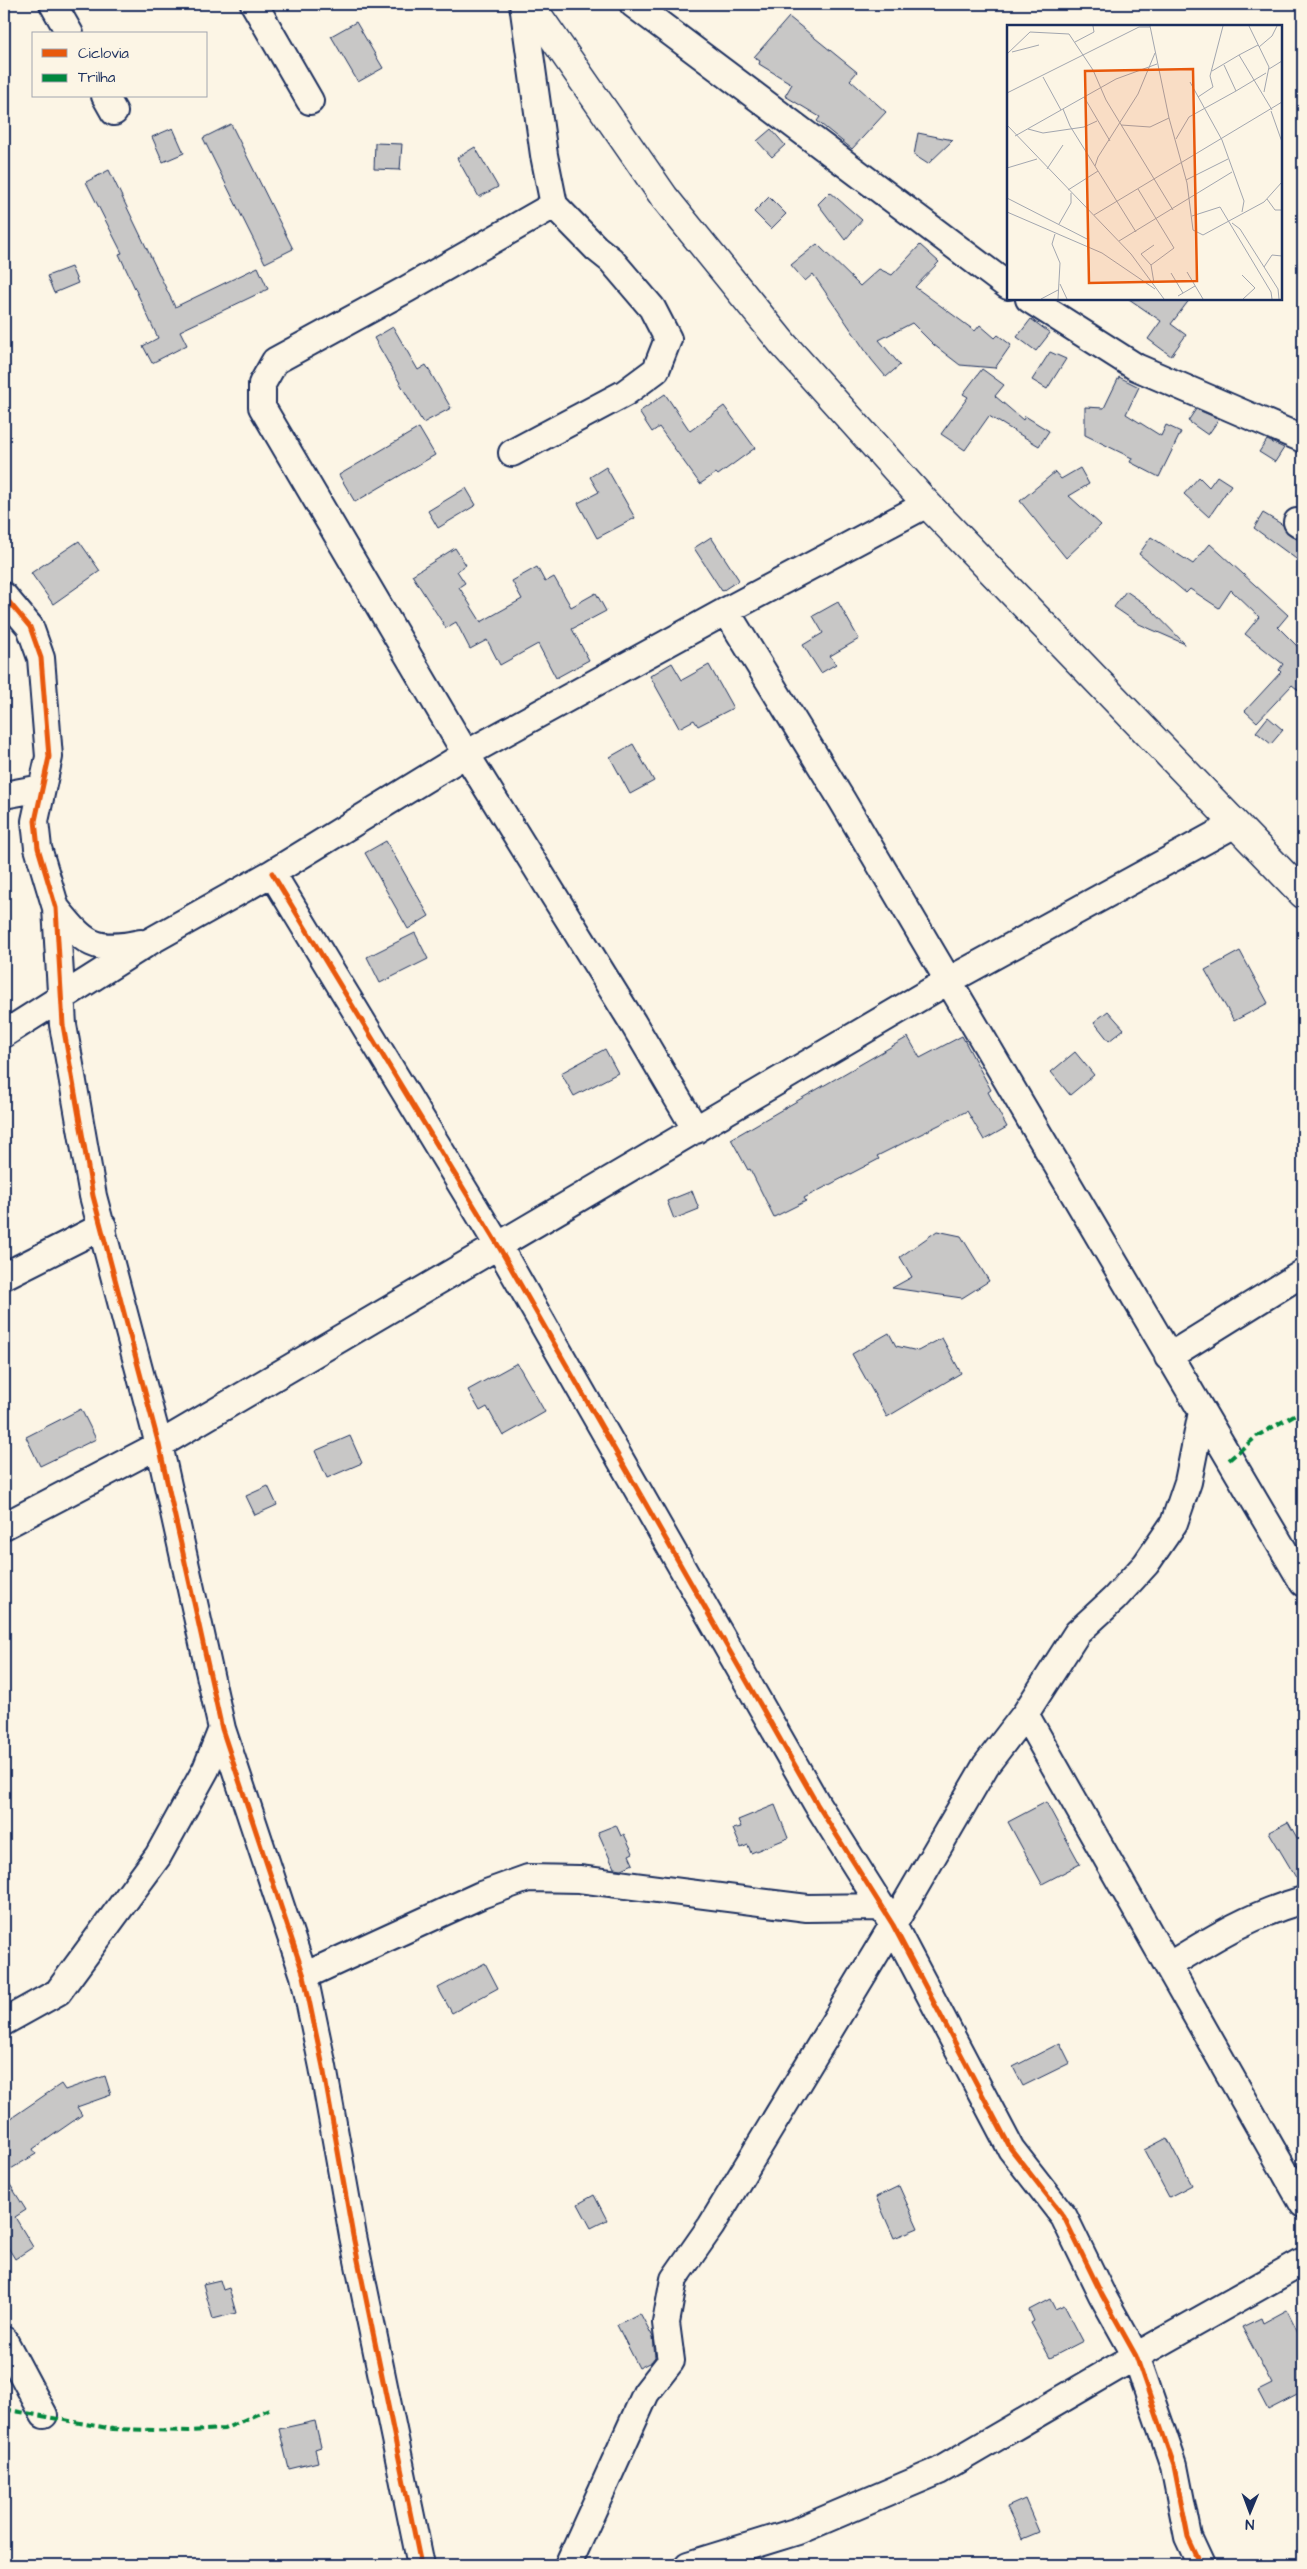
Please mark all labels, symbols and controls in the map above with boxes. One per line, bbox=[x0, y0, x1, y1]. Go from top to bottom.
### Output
inset map bbox=[1007, 25, 1282, 300]
legend bbox=[32, 32, 208, 98]
text: Ciclovia bbox=[78, 43, 129, 64]
text: Trilha bbox=[78, 67, 116, 88]
north arrow bbox=[1224, 2486, 1274, 2536]
text: N bbox=[1245, 2514, 1254, 2534]

